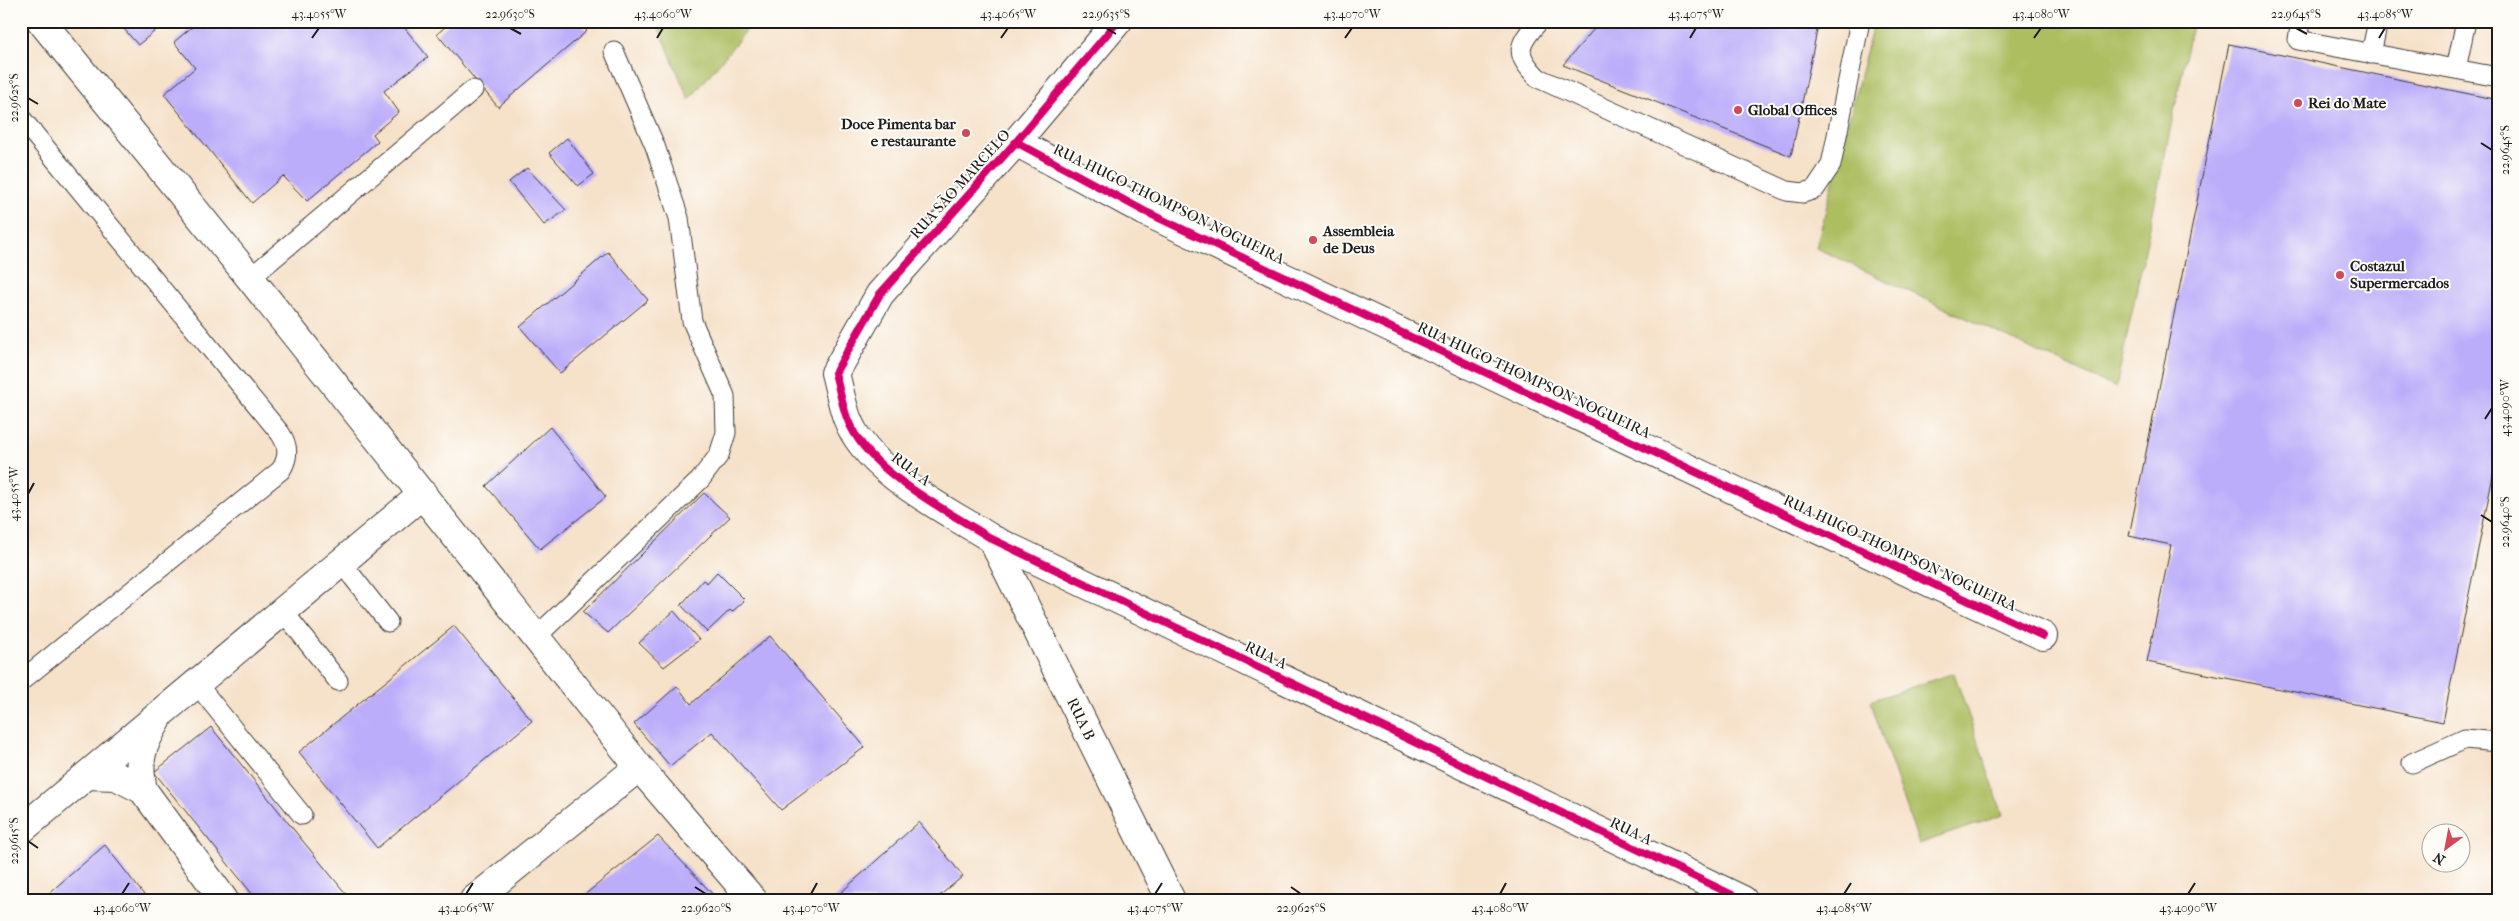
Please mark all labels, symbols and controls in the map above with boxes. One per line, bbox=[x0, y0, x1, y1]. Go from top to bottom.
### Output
text: 43.4055°W bbox=[292, 7, 348, 21]
text: 22.9630°S bbox=[485, 7, 535, 21]
text: 43.4060°W bbox=[634, 7, 693, 21]
text: 43.4065°W bbox=[980, 7, 1037, 21]
text: 22.9635°S bbox=[1082, 7, 1130, 21]
text: 43.4070°W bbox=[1324, 7, 1382, 21]
text: 43.4075°W bbox=[1668, 7, 1725, 21]
text: 43.4080°W bbox=[2012, 7, 2071, 21]
text: 22.9645°S bbox=[2271, 7, 2321, 21]
text: 43.4085°W bbox=[2357, 7, 2414, 21]
text: 22.9625°S bbox=[7, 73, 21, 123]
place label: Rei do Mate bbox=[2308, 94, 2387, 112]
marker: Rei do Mate bbox=[2292, 97, 2304, 109]
place label: Global Offices bbox=[1748, 101, 1837, 119]
marker: Global Offices bbox=[1732, 104, 1744, 116]
place label: Doce Pimenta bar e restaurante bbox=[841, 115, 957, 150]
street label: RUA SÃO MARCELO bbox=[906, 125, 1014, 242]
text: 22.9645°S bbox=[2498, 125, 2512, 175]
marker: Doce Pimenta bar e restaurante bbox=[960, 127, 972, 139]
street label: RUA HUGO THOMPSON NOGUEIRA bbox=[1050, 140, 1288, 268]
place label: Assembleia de Deus bbox=[1322, 222, 1395, 257]
marker: Assembleia de Deus bbox=[1307, 234, 1319, 246]
place label: Costazul Supermercados bbox=[2350, 257, 2450, 292]
marker: Costazul Supermercados bbox=[2334, 269, 2346, 281]
street label: RUA HUGO THOMPSON NOGUEIRA bbox=[1415, 318, 1654, 442]
text: 43.4090°W bbox=[2498, 378, 2512, 437]
street label: RUA A bbox=[888, 448, 934, 490]
text: 43.4055°W bbox=[7, 465, 21, 521]
street label: RUA HUGO THOMPSON NOGUEIRA bbox=[1781, 491, 2020, 615]
text: 22.9640°S bbox=[2498, 496, 2512, 548]
street label: RUA A bbox=[1242, 637, 1290, 673]
street label: RUA B bbox=[1063, 695, 1099, 743]
street label: RUA A bbox=[1607, 813, 1655, 849]
text: 22.9615°S bbox=[7, 817, 21, 865]
north arrow bbox=[2422, 824, 2472, 874]
text: N bbox=[2430, 848, 2448, 869]
text: 43.4060°W bbox=[93, 901, 152, 915]
text: 43.4065°W bbox=[438, 901, 495, 915]
text: 22.9620°S bbox=[681, 901, 731, 915]
text: 43.4070°W bbox=[783, 901, 841, 915]
text: 43.4075°W bbox=[1127, 901, 1184, 915]
text: 22.9625°S bbox=[1276, 901, 1326, 915]
text: 43.4080°W bbox=[1471, 901, 1530, 915]
text: 43.4085°W bbox=[1816, 901, 1873, 915]
text: 43.4090°W bbox=[2159, 901, 2218, 915]

